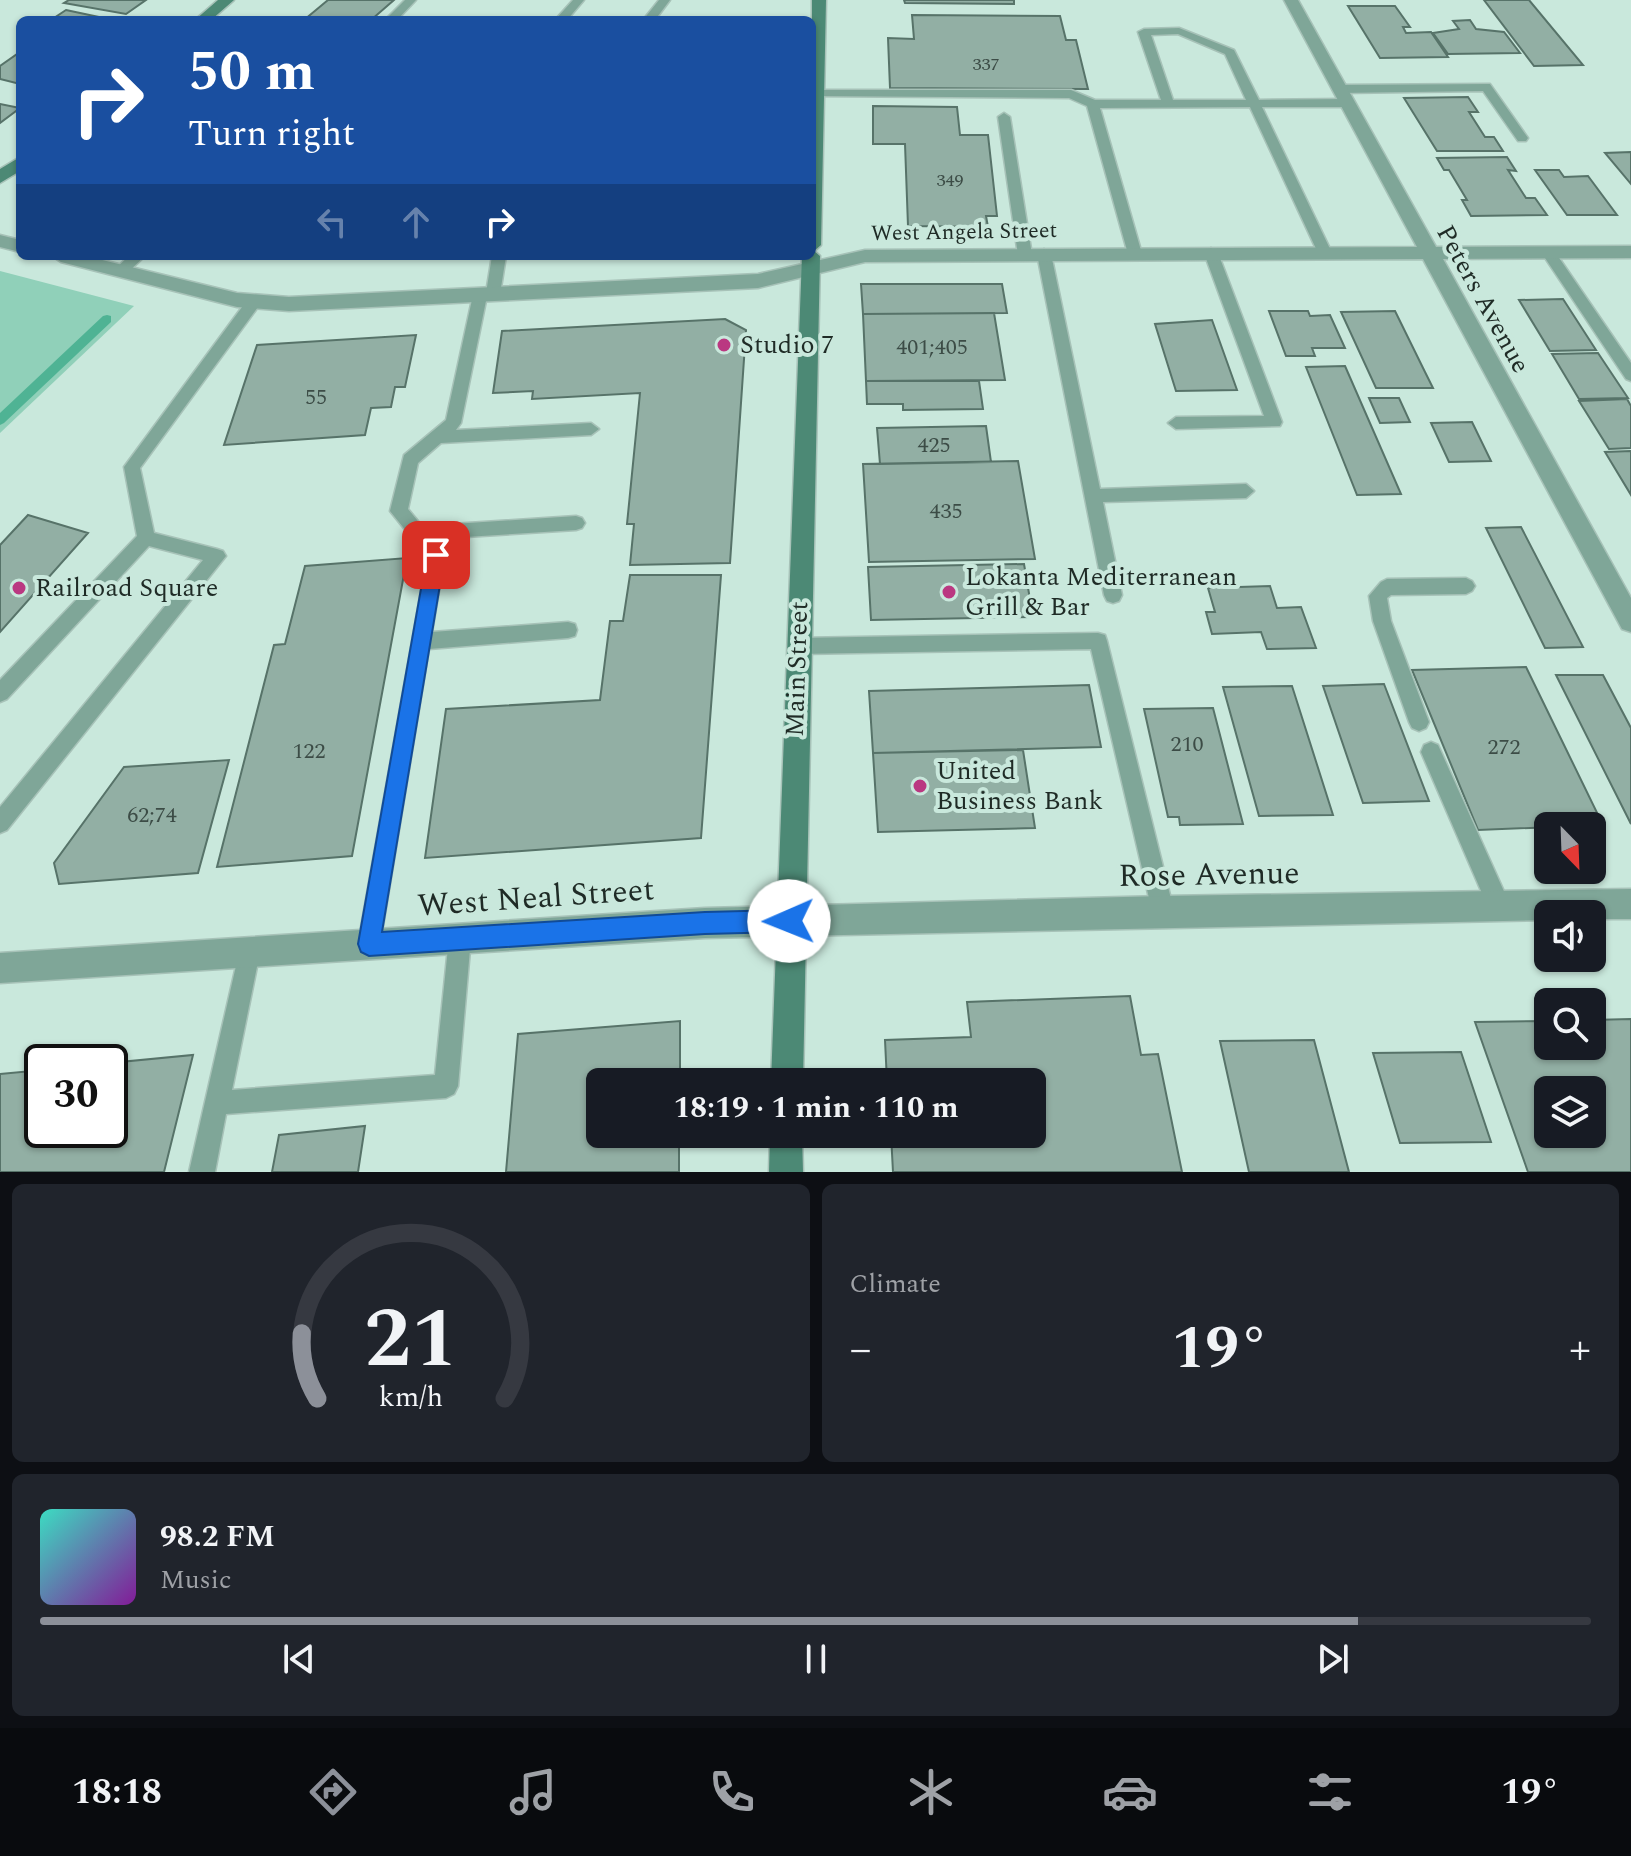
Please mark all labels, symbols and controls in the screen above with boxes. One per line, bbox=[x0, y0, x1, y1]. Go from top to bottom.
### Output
text: 50 m bbox=[188, 30, 315, 115]
icon: right bbox=[56, 48, 160, 152]
house number: 337 bbox=[973, 51, 1000, 78]
text: Turn right bbox=[188, 107, 355, 162]
house number: 349 bbox=[937, 167, 964, 194]
icon: left bbox=[310, 200, 354, 244]
icon: ahead bbox=[394, 200, 438, 244]
icon: right bbox=[478, 200, 522, 244]
street label: West Angela Street bbox=[870, 214, 1058, 250]
street label: Peters Avenue bbox=[1426, 217, 1540, 381]
place label: Studio 7 bbox=[740, 325, 834, 365]
house number: 401;405 bbox=[896, 331, 968, 364]
marker: Studio 7 bbox=[715, 336, 733, 354]
house number: 55 bbox=[305, 381, 327, 414]
house number: 425 bbox=[917, 429, 951, 462]
house number: 435 bbox=[929, 495, 963, 528]
pin bbox=[402, 521, 470, 589]
icon: arrive bbox=[414, 533, 458, 577]
place label: Lokanta Mediterranean Grill & Bar bbox=[965, 557, 1237, 627]
place label: Railroad Square bbox=[35, 568, 218, 608]
marker: Railroad Square bbox=[10, 579, 28, 597]
marker: Lokanta Mediterranean Grill & Bar bbox=[940, 583, 958, 601]
street label: Main Street bbox=[775, 601, 819, 737]
house number: 210 bbox=[1170, 728, 1204, 761]
house number: 272 bbox=[1487, 731, 1521, 764]
house number: 122 bbox=[292, 735, 326, 768]
place label: United Business Bank bbox=[936, 751, 1103, 821]
marker: United Business Bank bbox=[911, 777, 929, 795]
house number: 62;74 bbox=[127, 799, 177, 832]
north arrow bbox=[1534, 812, 1606, 884]
map controls bbox=[1534, 812, 1606, 1148]
street label: Rose Avenue bbox=[1118, 849, 1300, 901]
street label: West Neal Street bbox=[416, 865, 656, 931]
position arrow bbox=[747, 879, 831, 963]
button: sound bbox=[1534, 900, 1606, 972]
button: search bbox=[1534, 988, 1606, 1060]
speed limit sign: 30 bbox=[24, 1044, 128, 1148]
button: layers bbox=[1534, 1076, 1606, 1148]
text: 18:19 · 1 min · 110 m bbox=[673, 1085, 959, 1131]
text: Climate bbox=[850, 1264, 941, 1304]
text: 21 bbox=[364, 1277, 457, 1404]
text: 19° bbox=[1172, 1303, 1269, 1395]
text: − bbox=[850, 1316, 872, 1383]
text: + bbox=[1569, 1316, 1591, 1383]
text: km/h bbox=[379, 1376, 443, 1419]
text: 98.2 FM bbox=[160, 1514, 275, 1560]
text: Music bbox=[160, 1560, 231, 1600]
icon: previous bbox=[277, 1637, 321, 1681]
icon: pause bbox=[794, 1637, 838, 1681]
icon: next bbox=[1311, 1637, 1355, 1681]
icon: directions bbox=[305, 1764, 361, 1820]
icon: music bbox=[505, 1764, 561, 1820]
icon: phone bbox=[704, 1764, 760, 1820]
icon: climate bbox=[903, 1764, 959, 1820]
icon: car bbox=[1102, 1764, 1158, 1820]
icon: filters bbox=[1302, 1764, 1358, 1820]
text: 18:18 bbox=[72, 1765, 162, 1820]
text: 19° bbox=[1501, 1765, 1559, 1820]

